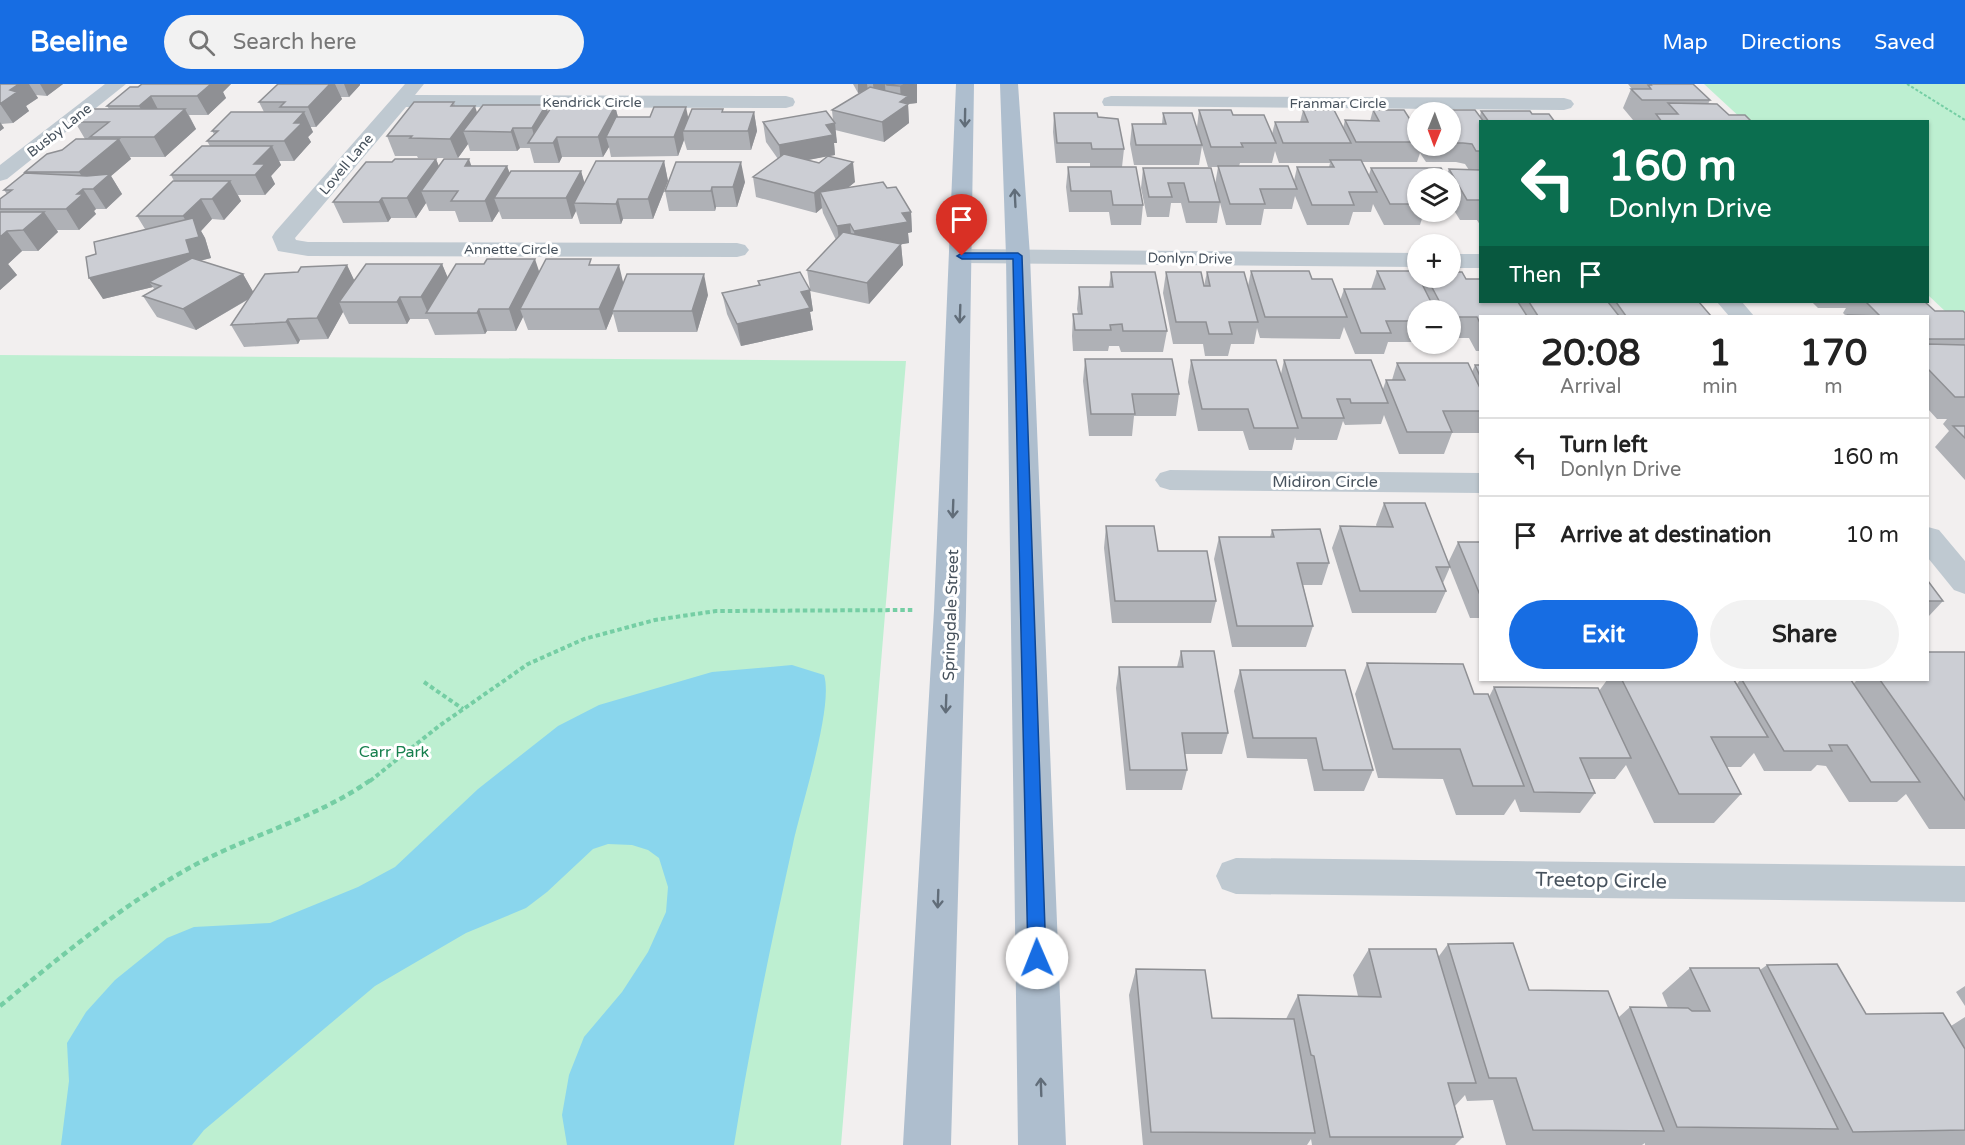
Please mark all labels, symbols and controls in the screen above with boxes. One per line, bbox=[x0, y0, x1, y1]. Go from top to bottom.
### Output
search box bbox=[164, 15, 584, 69]
text: Beeline bbox=[30, 25, 128, 59]
icon: search bbox=[185, 26, 218, 59]
text: Search here bbox=[233, 29, 357, 55]
text: Map bbox=[1662, 30, 1708, 55]
text: Directions bbox=[1741, 30, 1841, 55]
text: Saved bbox=[1874, 30, 1935, 55]
street label: Kendrick Circle bbox=[542, 94, 642, 111]
street label: Franmar Circle bbox=[1290, 95, 1386, 112]
street label: Busby Lane bbox=[24, 100, 95, 161]
north arrow bbox=[1407, 102, 1461, 156]
map controls bbox=[1407, 102, 1461, 354]
one-way arrow bbox=[959, 107, 971, 127]
street label: Lovell Lane bbox=[316, 130, 377, 198]
text: 160 m bbox=[1608, 141, 1737, 192]
icon: left bbox=[1509, 144, 1587, 222]
button: layers bbox=[1407, 168, 1461, 222]
one-way arrow bbox=[1009, 188, 1020, 208]
text: Donlyn Drive bbox=[1608, 192, 1772, 225]
pin bbox=[936, 194, 987, 256]
icon: arrive bbox=[945, 203, 978, 236]
button: + bbox=[1407, 234, 1461, 288]
street label: Annette Circle bbox=[464, 241, 558, 258]
street label: Donlyn Drive bbox=[1147, 249, 1233, 268]
icon: arrive bbox=[1574, 258, 1607, 291]
text: Then bbox=[1509, 262, 1562, 288]
button: − bbox=[1407, 300, 1461, 354]
one-way arrow bbox=[954, 304, 965, 324]
text: 20:08 bbox=[1541, 332, 1641, 375]
text: 1 bbox=[1709, 332, 1731, 375]
text: 170 bbox=[1799, 332, 1867, 375]
text: Arrival bbox=[1560, 375, 1622, 399]
text: min bbox=[1702, 375, 1738, 399]
text: m bbox=[1824, 375, 1843, 399]
text: Turn left bbox=[1560, 432, 1648, 458]
icon: left bbox=[1509, 441, 1542, 474]
text: 160 m bbox=[1832, 444, 1899, 470]
text: Donlyn Drive bbox=[1560, 458, 1681, 482]
street label: Midiron Circle bbox=[1272, 472, 1378, 492]
one-way arrow bbox=[948, 499, 959, 519]
icon: arrive bbox=[1509, 519, 1542, 552]
text: Arrive at destination bbox=[1560, 522, 1771, 548]
text: 10 m bbox=[1845, 522, 1899, 548]
street label: Springdale Street bbox=[939, 549, 963, 681]
button: Exit bbox=[1509, 600, 1698, 669]
button: Share bbox=[1710, 600, 1899, 669]
one-way arrow bbox=[940, 693, 952, 713]
park label: Carr Park bbox=[359, 742, 430, 762]
street label: Treetop Circle bbox=[1535, 868, 1667, 894]
one-way arrow bbox=[932, 888, 943, 908]
position arrow bbox=[1005, 926, 1069, 990]
one-way arrow bbox=[1035, 1077, 1046, 1097]

